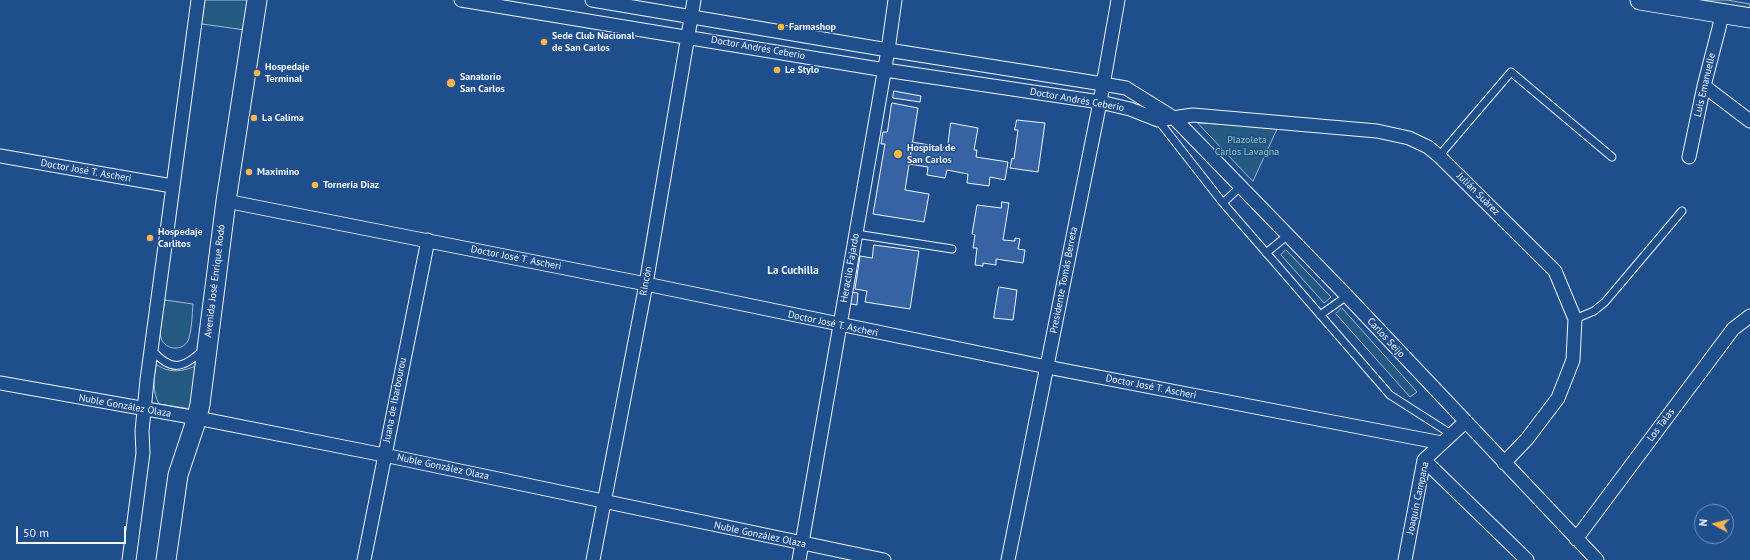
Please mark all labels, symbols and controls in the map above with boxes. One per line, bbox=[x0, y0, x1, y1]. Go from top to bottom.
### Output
place label: Farmashop bbox=[789, 21, 836, 33]
marker: Farmashop bbox=[776, 22, 786, 32]
place label: Sede Club Nacional de San Carlos bbox=[552, 30, 634, 54]
street label: Doctor Andrés Ceberio bbox=[710, 34, 806, 62]
marker: Sede Club Nacional de San Carlos bbox=[539, 37, 549, 47]
street label: Luis Emanuelle bbox=[1692, 52, 1718, 118]
place label: Hospedaje Terminal bbox=[265, 61, 310, 84]
place label: Le Stylo bbox=[785, 64, 819, 76]
marker: Le Stylo bbox=[772, 65, 782, 75]
marker: Hospedaje Terminal bbox=[252, 68, 262, 78]
place label: Sanatorio San Carlos bbox=[460, 71, 505, 94]
marker: Sanatorio San Carlos bbox=[445, 77, 457, 89]
street label: Doctor Andrés Ceberio bbox=[1029, 86, 1125, 114]
place label: La Calima bbox=[262, 112, 304, 124]
marker: La Calima bbox=[249, 113, 259, 123]
park label: Plazoleta Carlos Lavagna bbox=[1215, 134, 1279, 158]
place label: Hospital de San Carlos bbox=[907, 142, 956, 166]
marker: Hospital de San Carlos bbox=[892, 148, 904, 160]
street label: Doctor José T. Ascheri bbox=[40, 157, 132, 185]
place label: Maximino bbox=[257, 166, 299, 178]
marker: Maximino bbox=[244, 167, 254, 177]
street label: Julián Suárez bbox=[1454, 170, 1502, 218]
place label: Tornería Diaz bbox=[323, 179, 379, 191]
marker: Tornería Diaz bbox=[310, 180, 320, 190]
street label: Avenida José Enrique Rodó bbox=[202, 224, 228, 338]
place label: Hospedaje Carlitos bbox=[158, 226, 203, 250]
street label: Presidente Tomás Berreta bbox=[1048, 226, 1080, 334]
street label: Heraclio Fajardo bbox=[838, 232, 862, 304]
marker: Hospedaje Carlitos bbox=[145, 233, 155, 243]
street label: Doctor José T. Ascheri bbox=[470, 243, 562, 273]
district label: La Cuchilla bbox=[767, 264, 819, 278]
street label: Rincón bbox=[638, 266, 654, 296]
street label: Doctor José T. Ascheri bbox=[787, 309, 879, 339]
street label: Carlos Seijo bbox=[1365, 316, 1407, 360]
street label: Juana de Ibarbourou bbox=[381, 356, 409, 444]
street label: Doctor José T. Ascheri bbox=[1105, 372, 1197, 402]
street label: Nuble González Olaza bbox=[78, 392, 172, 420]
street label: Los Talas bbox=[1645, 406, 1677, 444]
street label: Nuble González Olaza bbox=[396, 451, 490, 483]
street label: Joaquín Campana bbox=[1404, 460, 1432, 536]
north arrow bbox=[1694, 504, 1734, 544]
scale bar bbox=[18, 518, 128, 544]
text: N bbox=[1696, 518, 1710, 527]
street label: Nuble González Olaza bbox=[713, 519, 807, 551]
text: 50 m bbox=[23, 525, 49, 540]

